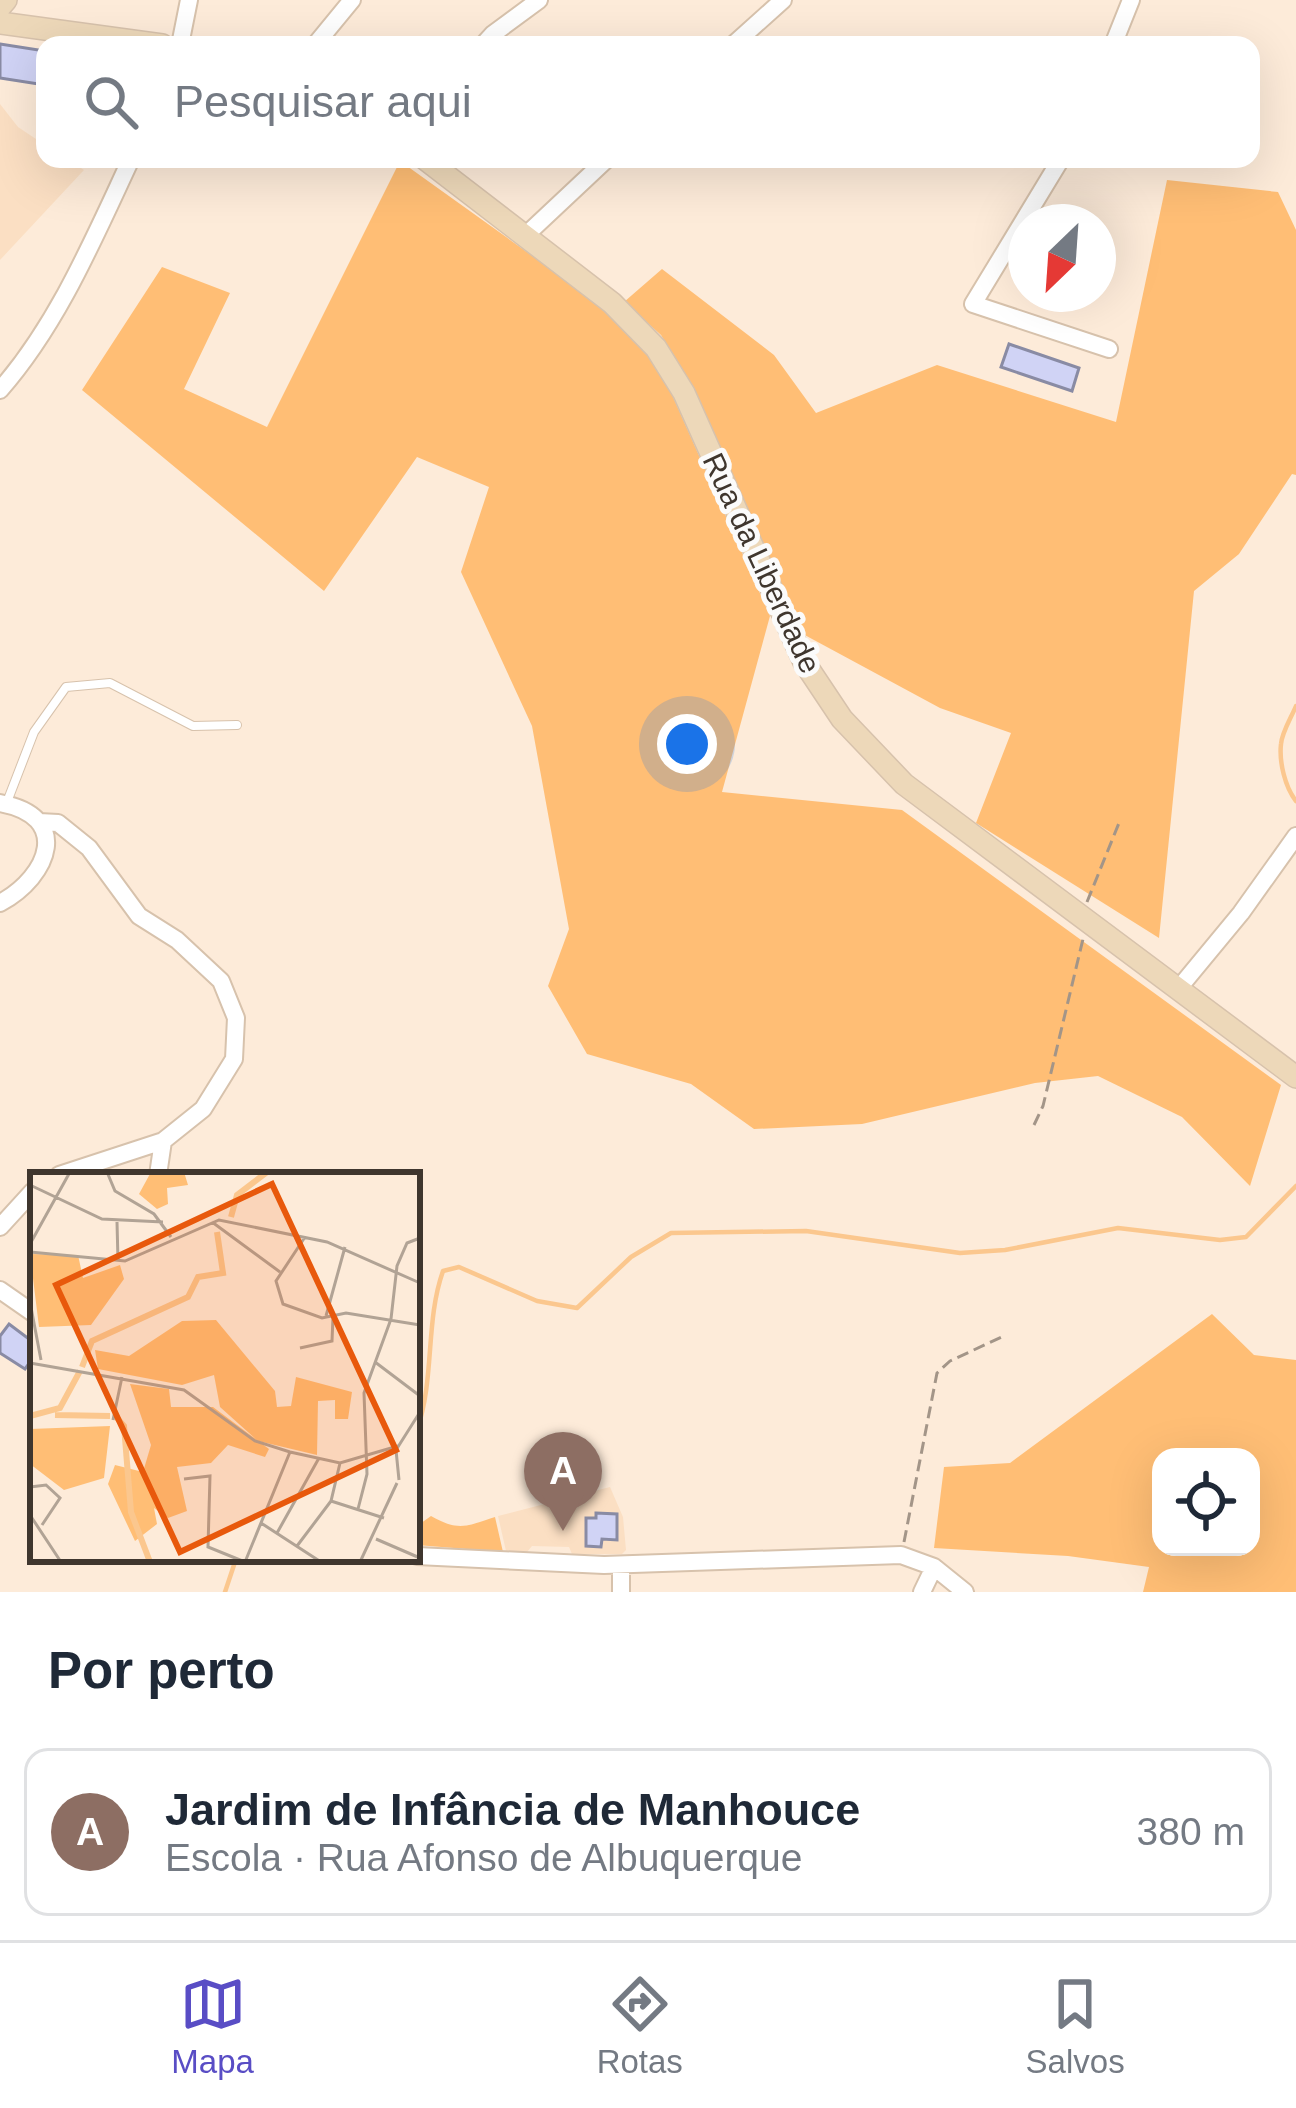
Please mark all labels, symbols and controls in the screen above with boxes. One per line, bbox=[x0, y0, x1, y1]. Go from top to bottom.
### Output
search box bbox=[36, 36, 1260, 168]
icon: search bbox=[78, 69, 144, 135]
text: Pesquisar aqui bbox=[174, 76, 472, 127]
north arrow bbox=[1008, 204, 1116, 312]
street label: Rua da Liberdade bbox=[697, 448, 827, 678]
your location bbox=[657, 714, 717, 774]
inset map bbox=[30, 1172, 420, 1562]
pin: A bbox=[524, 1432, 602, 1531]
map controls bbox=[1152, 1448, 1260, 1556]
button: locate bbox=[1152, 1448, 1260, 1556]
text: Por perto bbox=[48, 1642, 275, 1699]
text: Jardim de Infância de Manhouce bbox=[165, 1784, 860, 1835]
text: A bbox=[76, 1810, 104, 1853]
text: 380 m bbox=[1137, 1810, 1245, 1853]
text: Escola · Rua Afonso de Albuquerque bbox=[165, 1836, 802, 1879]
tab: Mapa bbox=[171, 1971, 254, 2081]
tab: Rotas bbox=[597, 1971, 683, 2081]
tab: Salvos bbox=[1026, 1971, 1125, 2081]

